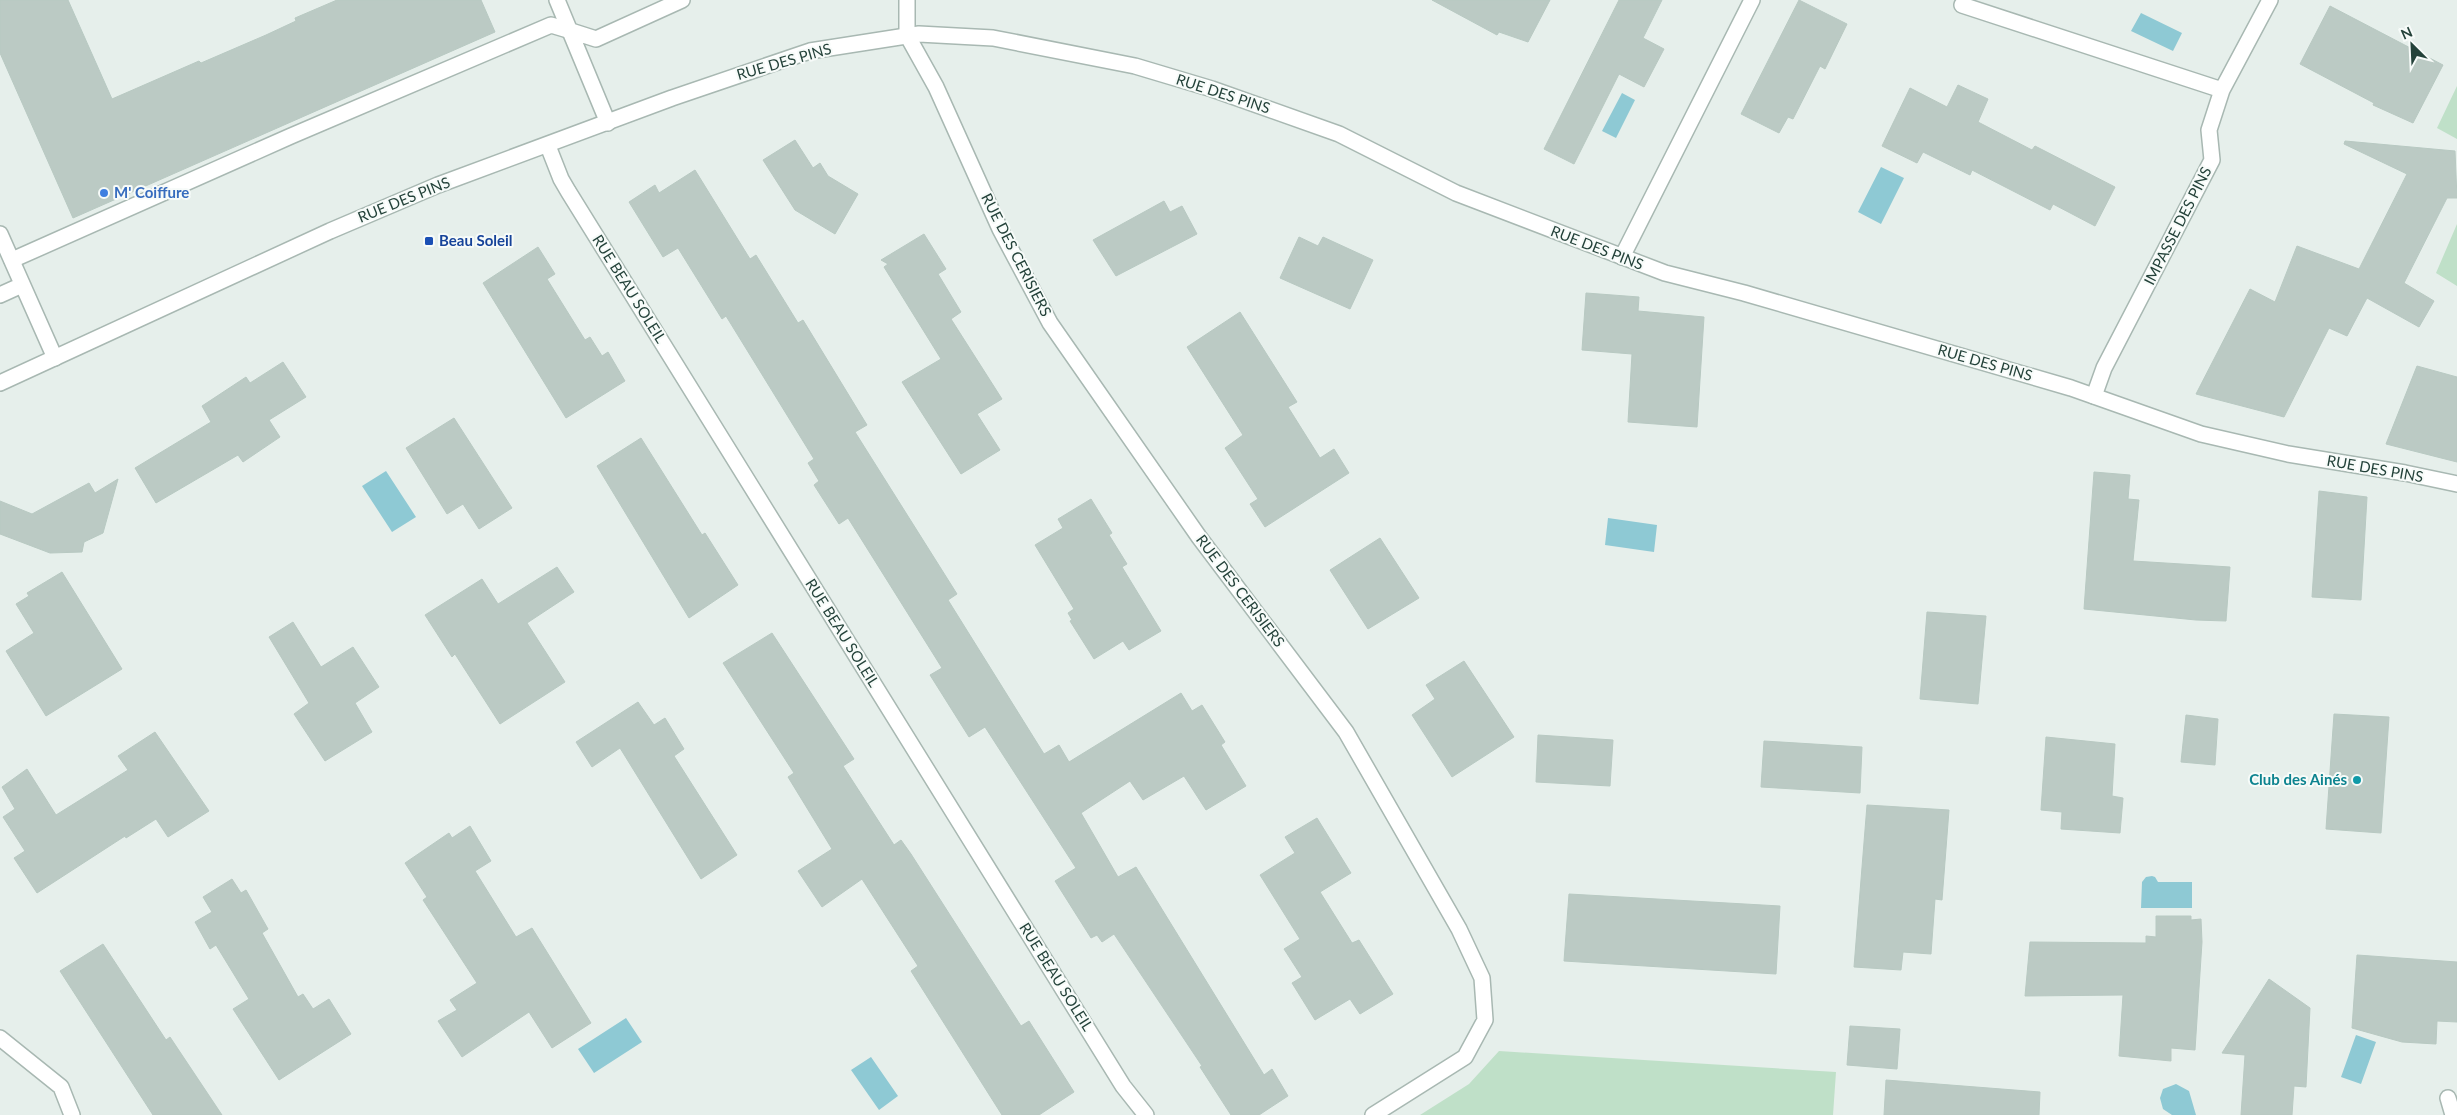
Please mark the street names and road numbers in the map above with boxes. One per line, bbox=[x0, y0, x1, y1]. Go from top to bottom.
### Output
street label: RUE DES PINS bbox=[734, 39, 833, 83]
street label: RUE DES PINS bbox=[1174, 69, 1273, 117]
street label: IMPASSE DES PINS bbox=[2140, 163, 2215, 288]
street label: RUE DES PINS bbox=[355, 172, 452, 226]
street label: RUE DES CERISIERS bbox=[978, 190, 1056, 319]
street label: RUE DES PINS bbox=[1549, 221, 1646, 273]
street label: RUE BEAU SOLEIL bbox=[589, 231, 671, 346]
street label: RUE DES PINS bbox=[1936, 340, 2035, 384]
street label: RUE DES PINS bbox=[2325, 451, 2425, 485]
street label: RUE DES CERISIERS bbox=[1193, 531, 1289, 650]
street label: RUE BEAU SOLEIL bbox=[802, 575, 884, 690]
street label: RUE BEAU SOLEIL bbox=[1016, 919, 1098, 1034]

